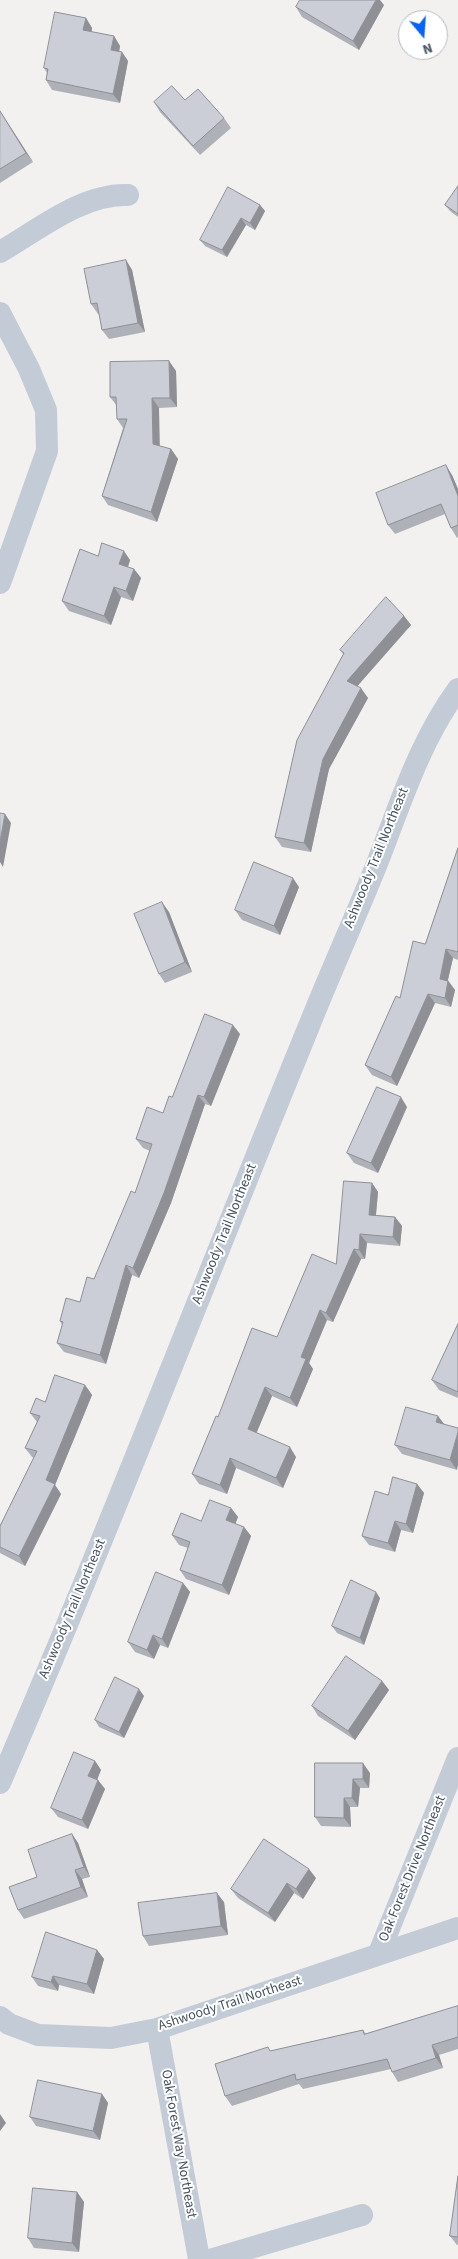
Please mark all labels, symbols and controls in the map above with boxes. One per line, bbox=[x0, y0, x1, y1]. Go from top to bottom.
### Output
north arrow bbox=[398, 10, 448, 60]
text: N bbox=[420, 37, 435, 59]
street label: Ashwoody Trail Northeast bbox=[341, 785, 413, 931]
street label: Ashwoody Trail Northeast bbox=[189, 1161, 261, 1307]
street label: Ashwoody Trail Northeast bbox=[36, 1537, 110, 1681]
street label: Oak Forest Drive Northeast bbox=[376, 1793, 450, 1945]
street label: Ashwoody Trail Northeast bbox=[156, 1973, 304, 2035]
street label: Oak Forest Way Northeast bbox=[157, 2069, 199, 2219]

